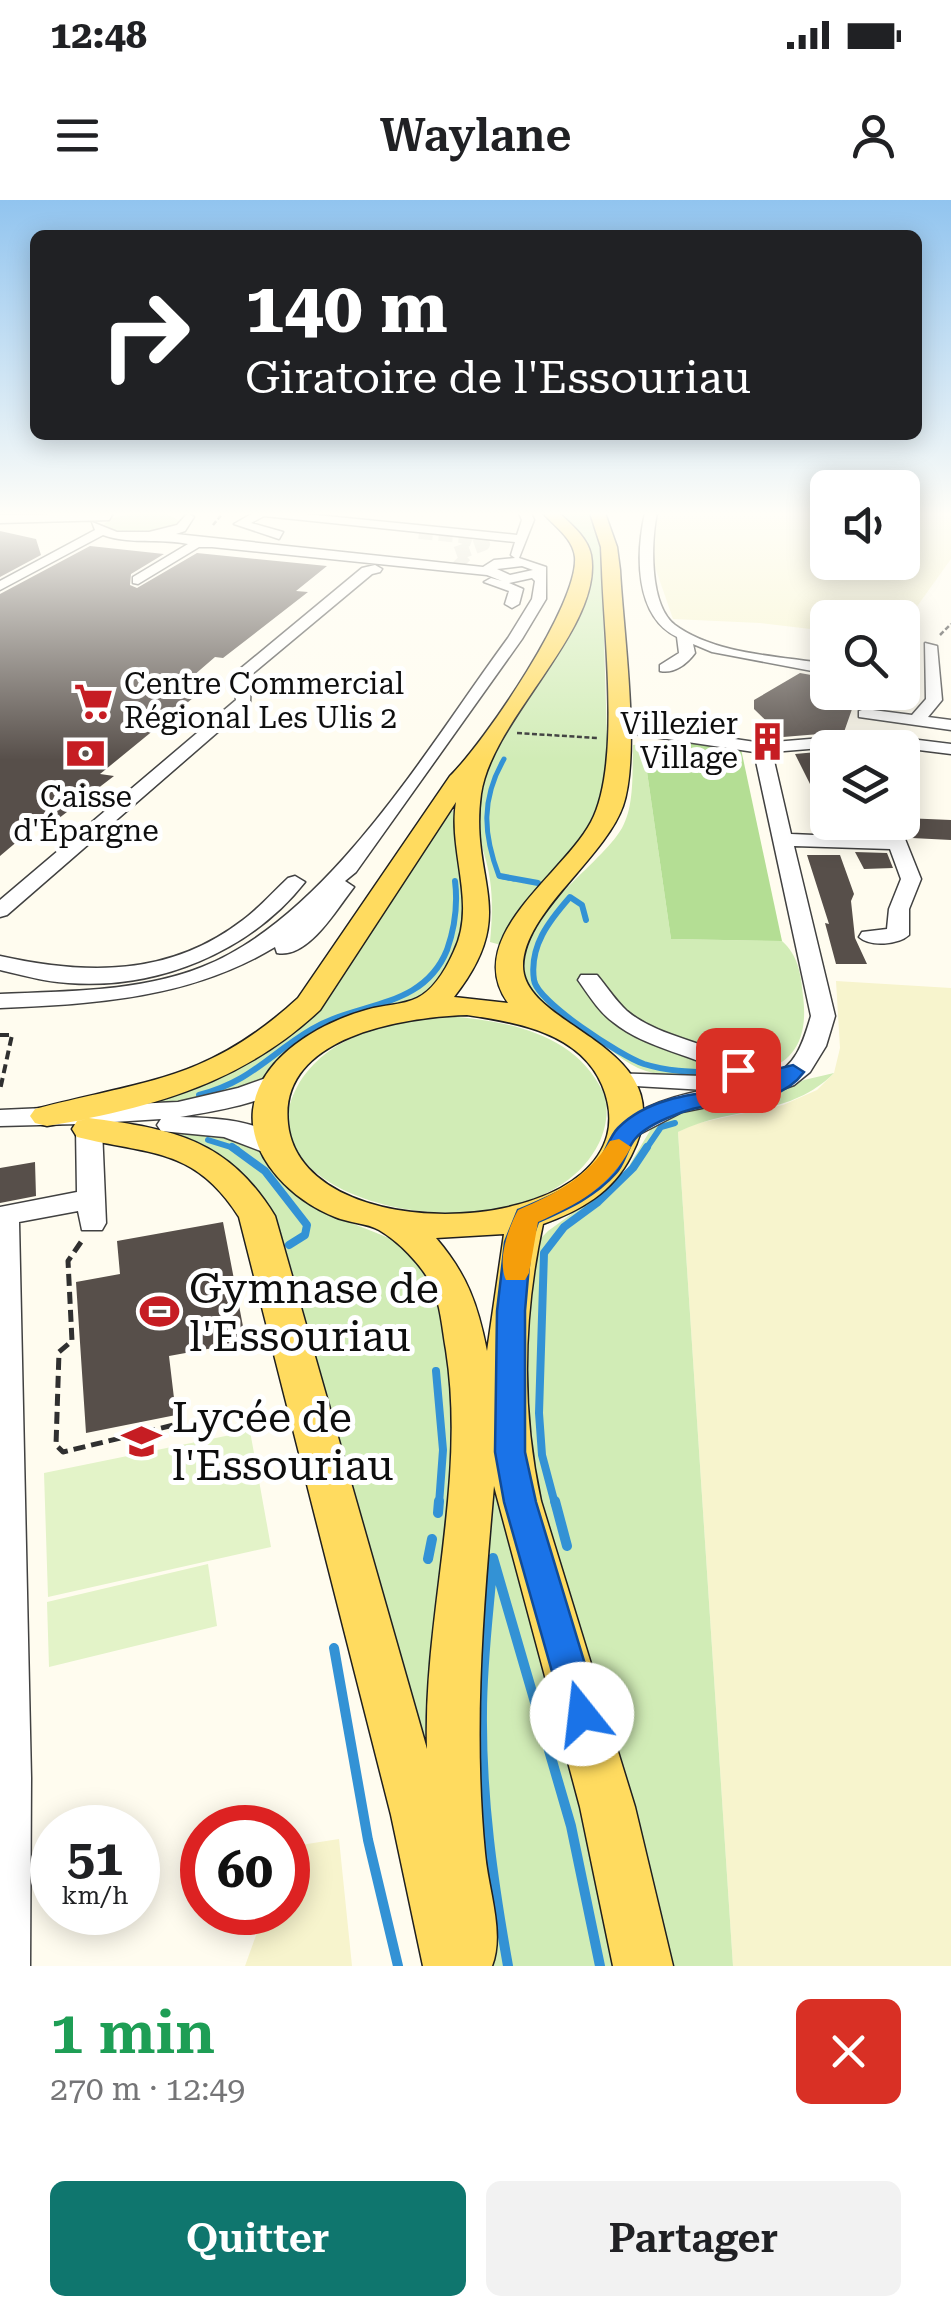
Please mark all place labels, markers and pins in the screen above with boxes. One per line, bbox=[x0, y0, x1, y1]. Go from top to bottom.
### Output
place label: Centre Commercial Régional Les Ulis 2 bbox=[124, 666, 404, 735]
supermarket icon: Centre Commercial Régional Les Ulis 2 bbox=[73, 680, 115, 722]
place label: Villezier Village bbox=[620, 706, 738, 775]
building icon: Villezier Village bbox=[747, 720, 789, 762]
bank icon: Caisse d'Épargne bbox=[65, 732, 107, 774]
place label: Caisse d'Épargne bbox=[13, 779, 159, 848]
pin bbox=[696, 1028, 781, 1113]
place label: Gymnase de l'Essouriau bbox=[189, 1264, 439, 1361]
sports icon: Gymnase de l'Essouriau bbox=[138, 1291, 180, 1333]
place label: Lycée de l'Essouriau bbox=[172, 1393, 393, 1490]
school or university icon: Lycée de l'Essouriau bbox=[121, 1420, 163, 1462]

